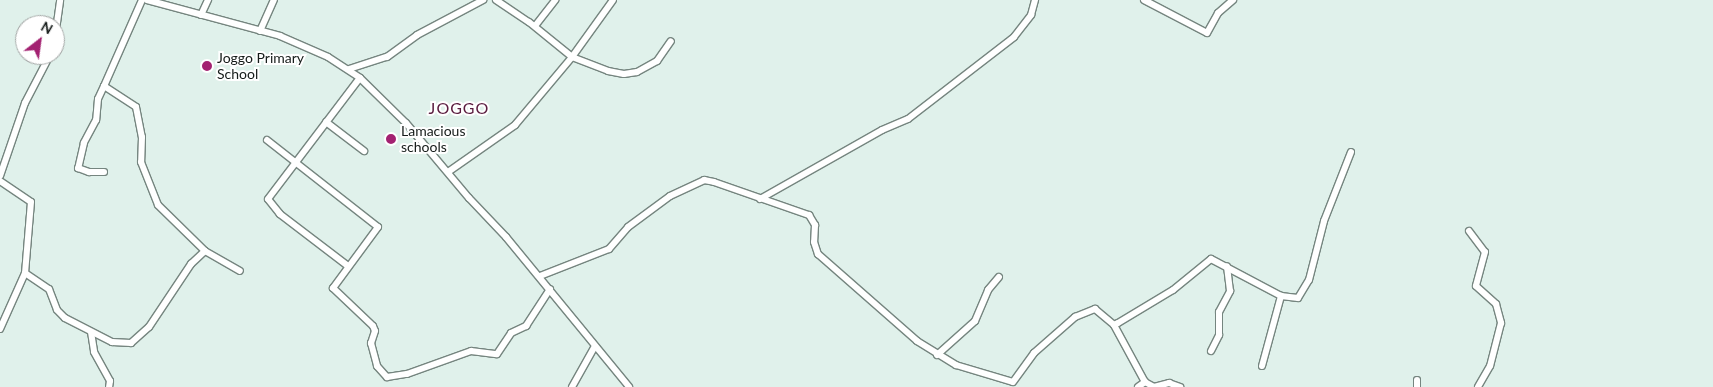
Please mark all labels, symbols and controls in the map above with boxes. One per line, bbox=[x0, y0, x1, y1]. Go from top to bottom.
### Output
north arrow bbox=[15, 15, 65, 65]
text: N bbox=[38, 17, 56, 37]
place label: Joggo Primary School bbox=[217, 50, 304, 82]
marker: Joggo Primary School bbox=[201, 60, 213, 72]
district label: JOGGO bbox=[428, 98, 490, 118]
place label: Lamacious schools bbox=[401, 123, 465, 156]
marker: Lamacious schools bbox=[385, 133, 397, 145]

